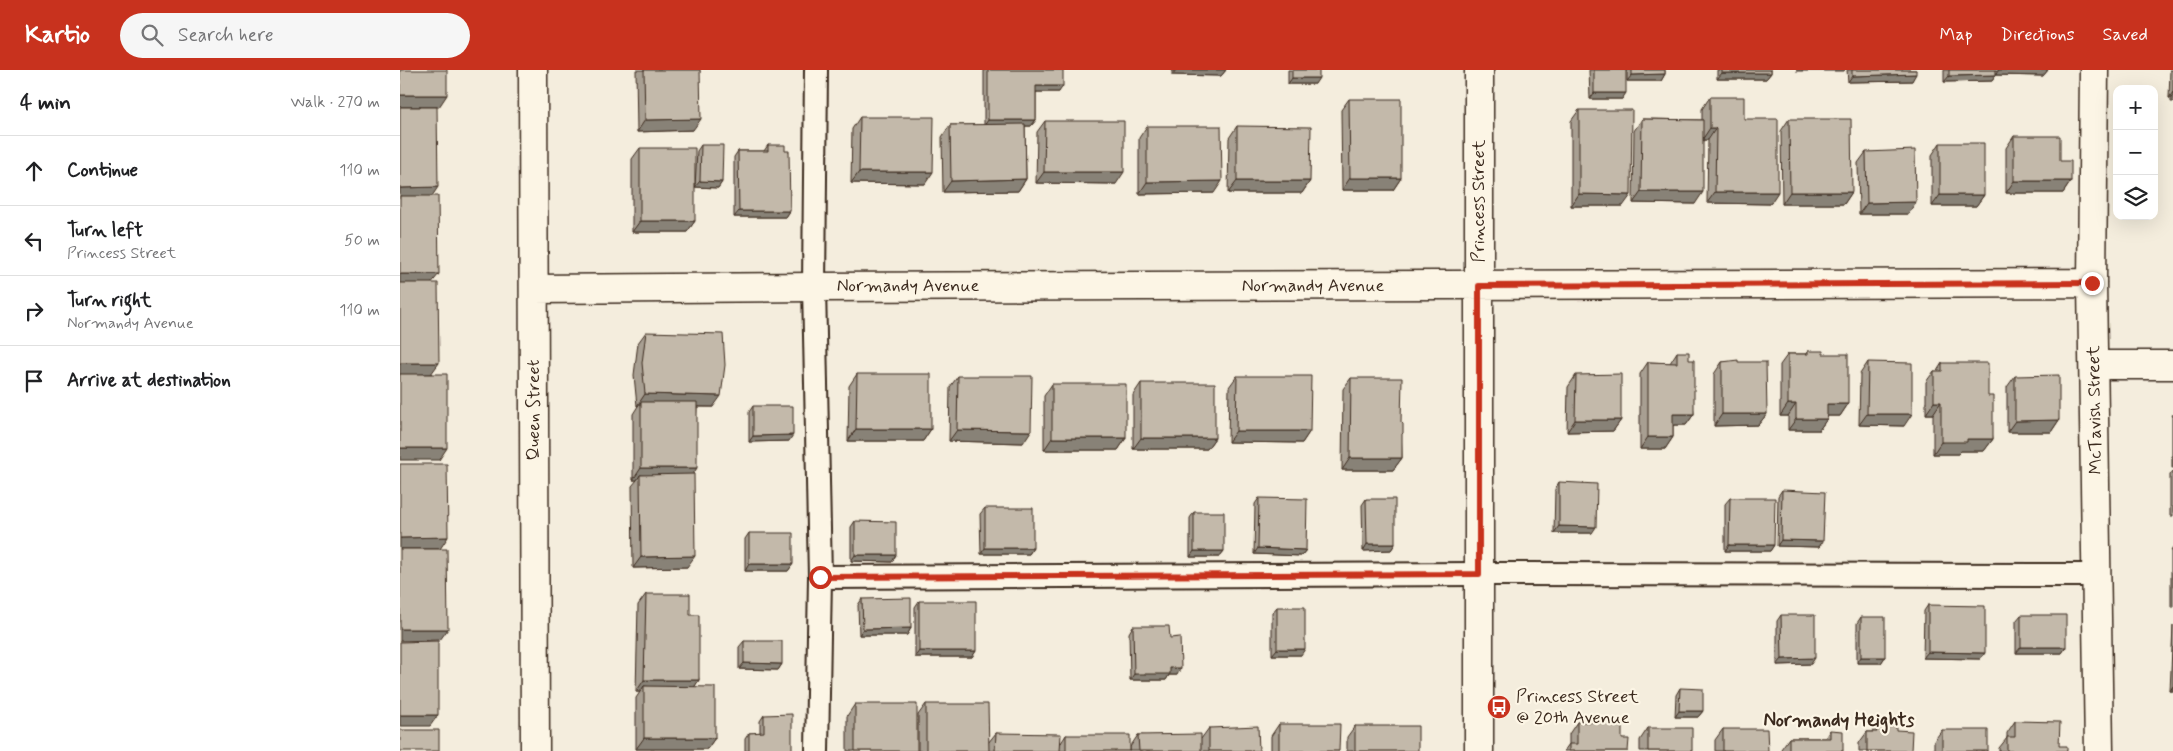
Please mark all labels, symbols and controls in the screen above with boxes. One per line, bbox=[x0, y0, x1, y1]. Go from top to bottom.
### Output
search box bbox=[120, 13, 470, 58]
text: Kartio bbox=[25, 20, 90, 51]
icon: search bbox=[138, 21, 166, 49]
text: Search here bbox=[178, 23, 274, 48]
text: Map bbox=[1940, 23, 1973, 47]
text: Directions bbox=[2001, 23, 2075, 47]
text: Saved bbox=[2103, 23, 2148, 47]
map controls bbox=[2113, 85, 2158, 220]
button: + bbox=[2113, 85, 2158, 130]
text: 4 min bbox=[20, 89, 71, 117]
text: Walk · 270 m bbox=[291, 92, 380, 113]
button: − bbox=[2113, 130, 2158, 175]
street label: Princess Street bbox=[1467, 139, 1491, 262]
icon: ahead bbox=[20, 157, 48, 185]
text: Continue bbox=[67, 158, 138, 183]
text: 110 m bbox=[339, 160, 380, 181]
button: layers bbox=[2113, 175, 2158, 220]
text: Turn left bbox=[67, 218, 143, 243]
icon: left bbox=[20, 227, 48, 255]
text: 50 m bbox=[344, 230, 380, 251]
text: Princess Street bbox=[67, 243, 176, 264]
route end bbox=[2081, 272, 2104, 295]
street label: Normandy Avenue bbox=[837, 274, 979, 298]
street label: Normandy Avenue bbox=[1242, 274, 1384, 298]
text: Turn right bbox=[67, 288, 151, 313]
icon: right bbox=[20, 297, 48, 325]
text: 110 m bbox=[339, 300, 380, 321]
text: Normandy Avenue bbox=[67, 313, 194, 334]
street label: McTavish Street bbox=[2082, 345, 2108, 475]
street label: Queen Street bbox=[522, 359, 546, 460]
icon: arrive bbox=[20, 367, 48, 395]
text: Arrive at destination bbox=[67, 368, 231, 393]
route start bbox=[809, 566, 832, 589]
place label: Princess Street @ 20th Avenue bbox=[1516, 685, 1639, 730]
bus stop icon: Princess Street @ 20th Avenue bbox=[1486, 694, 1512, 720]
district label: Normandy Heights bbox=[1764, 708, 1915, 734]

